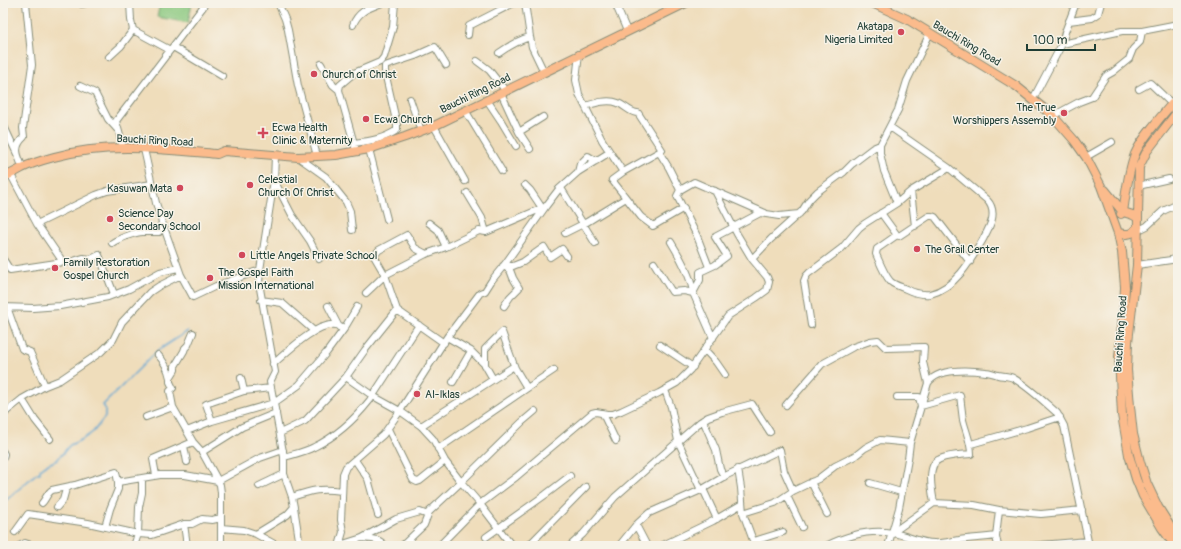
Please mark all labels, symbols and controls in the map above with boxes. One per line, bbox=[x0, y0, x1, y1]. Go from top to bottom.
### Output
street label: Bauchi Ring Road bbox=[930, 18, 1003, 69]
place label: Akatapa Nigeria Limited bbox=[824, 20, 893, 46]
scale bar bbox=[1027, 26, 1095, 52]
marker: Akatapa Nigeria Limited bbox=[896, 27, 906, 37]
text: 100 m bbox=[1033, 33, 1068, 48]
place label: Church of Christ bbox=[322, 68, 397, 81]
marker: Church of Christ bbox=[309, 69, 319, 79]
street label: Bauchi Ring Road bbox=[438, 71, 513, 116]
place label: The True Worshippers Assembly bbox=[953, 101, 1057, 127]
marker: The True Worshippers Assembly bbox=[1059, 108, 1069, 118]
place label: Ecwa Church bbox=[374, 113, 432, 126]
marker: Ecwa Church bbox=[361, 114, 371, 124]
place label: Ecwa Health Clinic & Maternity bbox=[272, 121, 353, 147]
marker: Ecwa Health Clinic & Maternity bbox=[257, 127, 269, 139]
street label: Bauchi Ring Road bbox=[116, 132, 194, 149]
place label: Celestial Church Of Christ bbox=[258, 173, 334, 199]
marker: Celestial Church Of Christ bbox=[245, 180, 255, 190]
place label: Kasuwan Mata bbox=[107, 182, 172, 195]
marker: Kasuwan Mata bbox=[175, 183, 185, 193]
place label: Science Day Secondary School bbox=[118, 207, 201, 233]
marker: Science Day Secondary School bbox=[105, 214, 115, 224]
place label: The Grail Center bbox=[925, 243, 999, 256]
marker: The Grail Center bbox=[912, 244, 922, 254]
place label: Little Angels Private School bbox=[250, 249, 377, 262]
marker: Little Angels Private School bbox=[237, 250, 247, 260]
place label: Family Restoration Gospel Church bbox=[63, 256, 150, 282]
marker: Family Restoration Gospel Church bbox=[50, 263, 60, 273]
place label: The Gospel Faith Mission International bbox=[218, 266, 314, 292]
marker: The Gospel Faith Mission International bbox=[205, 273, 215, 283]
street label: Bauchi Ring Road bbox=[1111, 295, 1130, 373]
place label: Al-Iklas bbox=[425, 388, 460, 401]
marker: Al-Iklas bbox=[412, 389, 422, 399]

